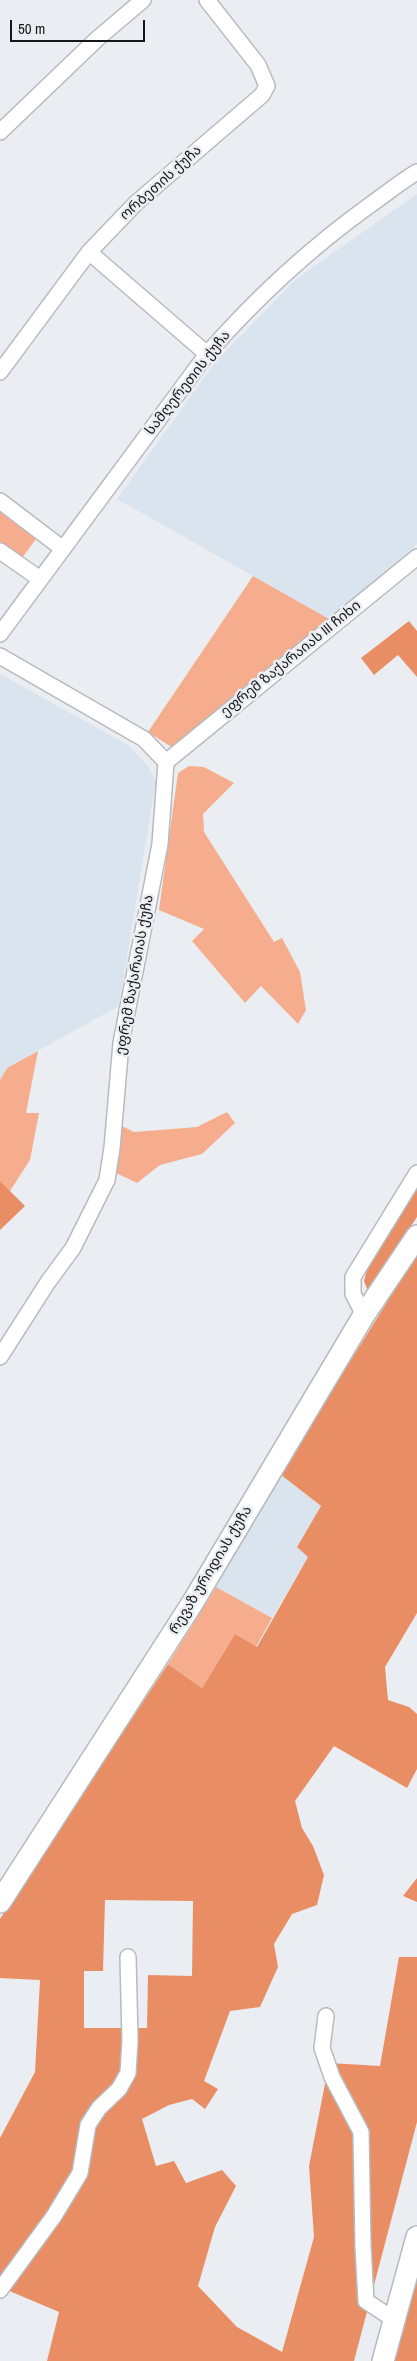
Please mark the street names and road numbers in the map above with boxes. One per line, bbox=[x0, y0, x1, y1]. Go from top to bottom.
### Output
street label: ორბეთის ქუჩა bbox=[117, 142, 205, 224]
street label: სამღერეთის ქუჩა bbox=[142, 327, 234, 439]
street label: ეფრემ ზაქარაიას III ჩიხი bbox=[218, 597, 364, 721]
street label: ეფრემ ზაქარაიას ქუჩა bbox=[113, 894, 157, 1056]
street label: რევაზ ურიდიას ქუჩა bbox=[166, 1503, 256, 1637]

